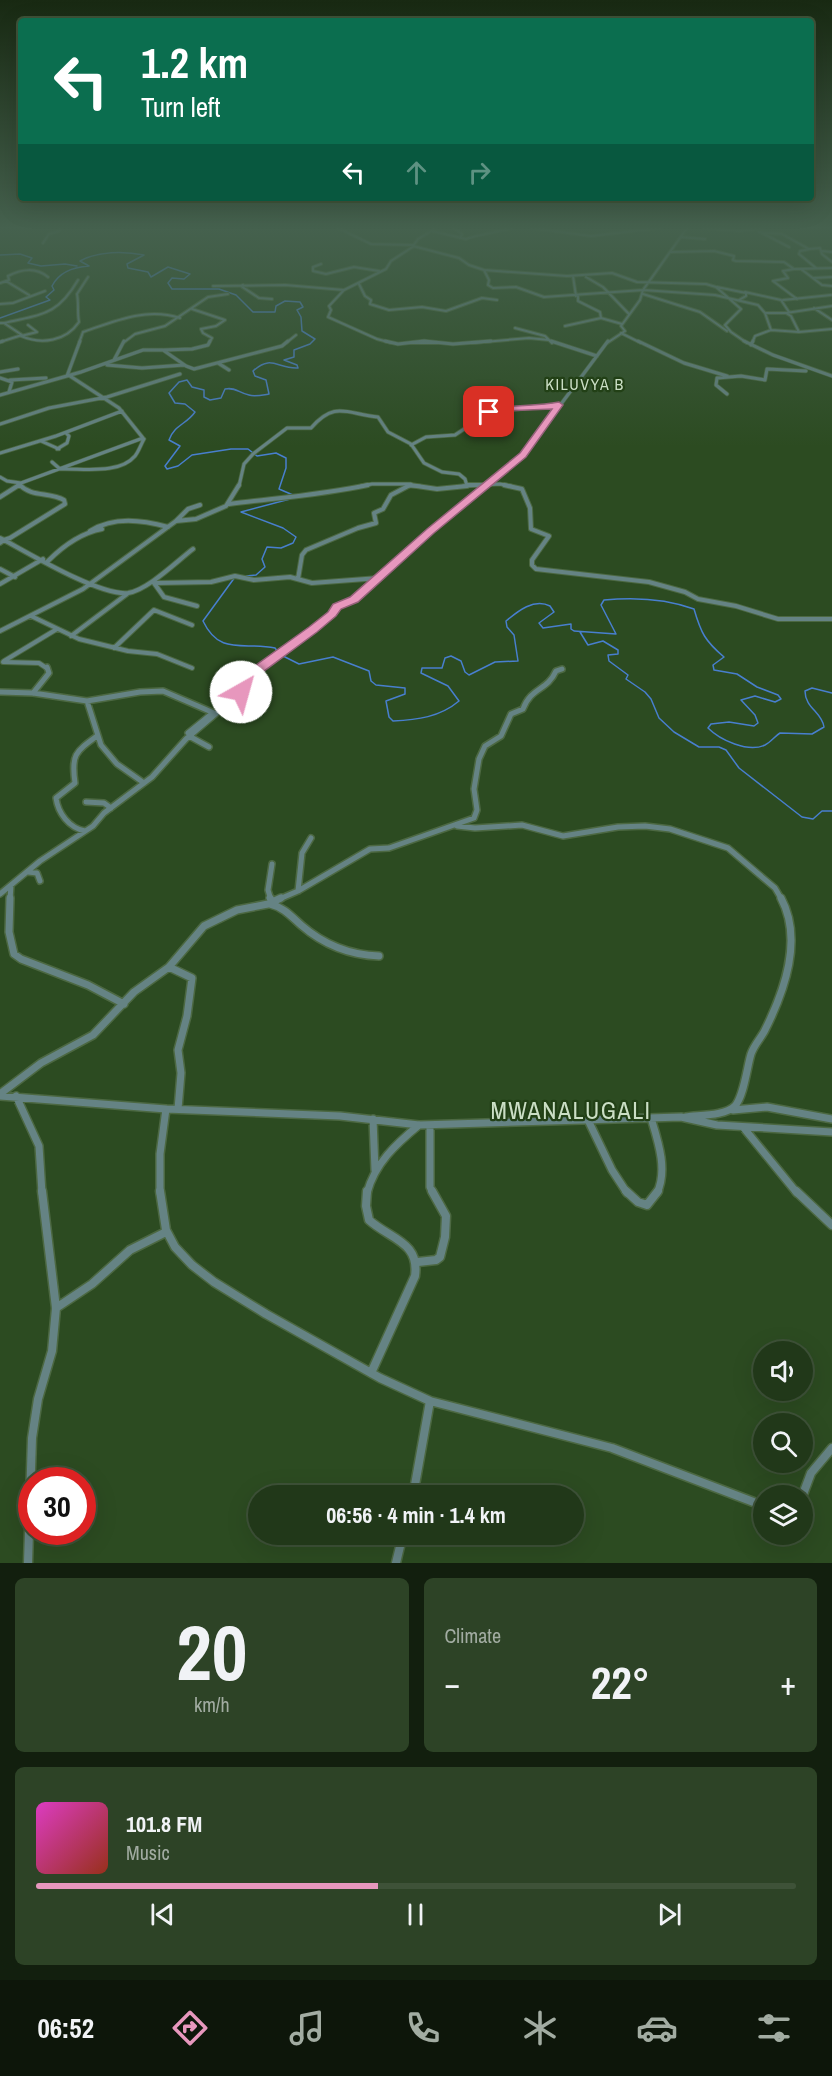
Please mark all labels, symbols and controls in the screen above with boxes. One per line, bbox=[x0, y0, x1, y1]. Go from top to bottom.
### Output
text: 1.2 km bbox=[141, 35, 248, 91]
icon: left bbox=[42, 42, 120, 120]
text: Turn left bbox=[141, 89, 220, 125]
icon: left bbox=[337, 156, 370, 189]
icon: ahead bbox=[400, 156, 433, 189]
icon: right bbox=[463, 156, 496, 189]
district label: KILUVYA B bbox=[545, 373, 625, 395]
pin bbox=[463, 386, 514, 437]
icon: arrive bbox=[472, 395, 505, 428]
position arrow bbox=[209, 660, 273, 724]
district label: MWANALUGALI bbox=[490, 1094, 652, 1126]
map controls bbox=[753, 1341, 813, 1545]
button: sound bbox=[753, 1341, 813, 1401]
button: search bbox=[753, 1413, 813, 1473]
speed limit sign: 30 bbox=[18, 1467, 96, 1545]
button: layers bbox=[753, 1485, 813, 1545]
text: 06:56 · 4 min · 1.4 km bbox=[326, 1500, 506, 1530]
text: 20 bbox=[176, 1599, 247, 1704]
text: Climate bbox=[445, 1622, 501, 1649]
text: 22° bbox=[591, 1652, 650, 1713]
text: − bbox=[445, 1661, 460, 1705]
text: + bbox=[780, 1661, 796, 1705]
text: km/h bbox=[194, 1691, 230, 1718]
text: 101.8 FM bbox=[126, 1809, 202, 1839]
text: Music bbox=[126, 1839, 170, 1866]
icon: previous bbox=[146, 1898, 179, 1931]
icon: pause bbox=[399, 1898, 432, 1931]
icon: next bbox=[653, 1898, 686, 1931]
icon: directions bbox=[169, 2007, 211, 2049]
icon: music bbox=[286, 2007, 328, 2049]
icon: phone bbox=[402, 2007, 444, 2049]
icon: climate bbox=[519, 2007, 561, 2049]
icon: car bbox=[636, 2007, 678, 2049]
icon: filters bbox=[753, 2007, 795, 2049]
text: 06:52 bbox=[37, 2010, 94, 2046]

